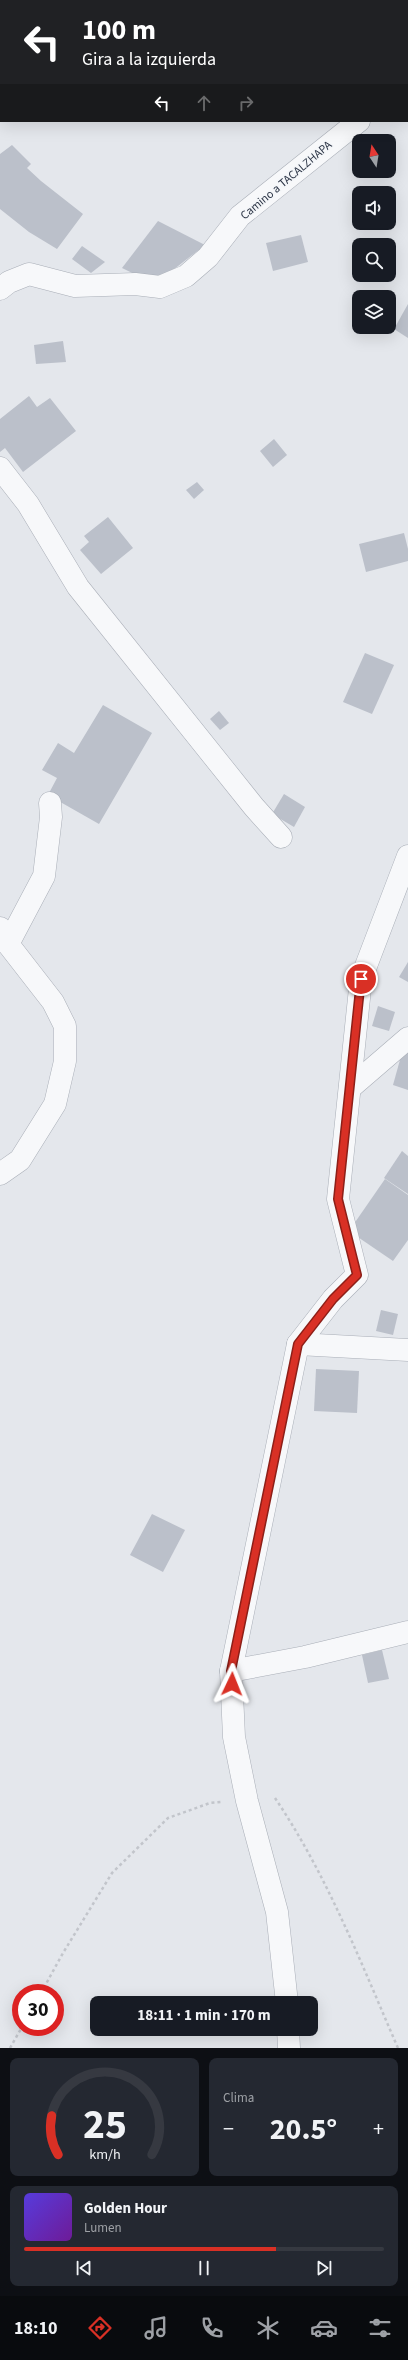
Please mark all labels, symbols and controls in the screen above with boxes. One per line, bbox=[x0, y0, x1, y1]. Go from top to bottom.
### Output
text: 100 m bbox=[82, 10, 156, 50]
icon: left bbox=[16, 16, 68, 68]
text: Gira a la izquierda bbox=[82, 47, 216, 72]
icon: left bbox=[151, 92, 173, 114]
icon: ahead bbox=[193, 92, 215, 114]
icon: right bbox=[235, 92, 257, 114]
north arrow bbox=[352, 134, 396, 178]
map controls bbox=[352, 134, 396, 334]
street label: Camino a TACALZHAPA bbox=[237, 137, 336, 224]
button: sound bbox=[352, 186, 396, 230]
button: search bbox=[352, 238, 396, 282]
button: layers bbox=[352, 290, 396, 334]
pin bbox=[344, 962, 378, 996]
icon: arrive bbox=[350, 968, 372, 990]
position arrow bbox=[211, 1663, 253, 1705]
speed limit sign: 30 bbox=[12, 1984, 64, 2036]
text: 18:11 · 1 min · 170 m bbox=[137, 2005, 271, 2026]
text: Clima bbox=[223, 2089, 254, 2107]
text: 25 bbox=[83, 2095, 126, 2155]
text: 20.5° bbox=[270, 2108, 337, 2151]
text: − bbox=[223, 2113, 234, 2145]
text: + bbox=[373, 2113, 384, 2145]
text: km/h bbox=[89, 2144, 120, 2165]
text: Golden Hour bbox=[84, 2198, 167, 2219]
text: Lumen bbox=[84, 2219, 122, 2237]
icon: previous bbox=[73, 2257, 95, 2279]
icon: pause bbox=[193, 2257, 215, 2279]
icon: next bbox=[313, 2257, 335, 2279]
icon: directions bbox=[86, 2314, 114, 2342]
icon: music bbox=[142, 2314, 170, 2342]
icon: phone bbox=[198, 2314, 226, 2342]
icon: climate bbox=[254, 2314, 282, 2342]
icon: car bbox=[310, 2314, 338, 2342]
icon: filters bbox=[366, 2314, 394, 2342]
text: 18:10 bbox=[14, 2316, 57, 2341]

